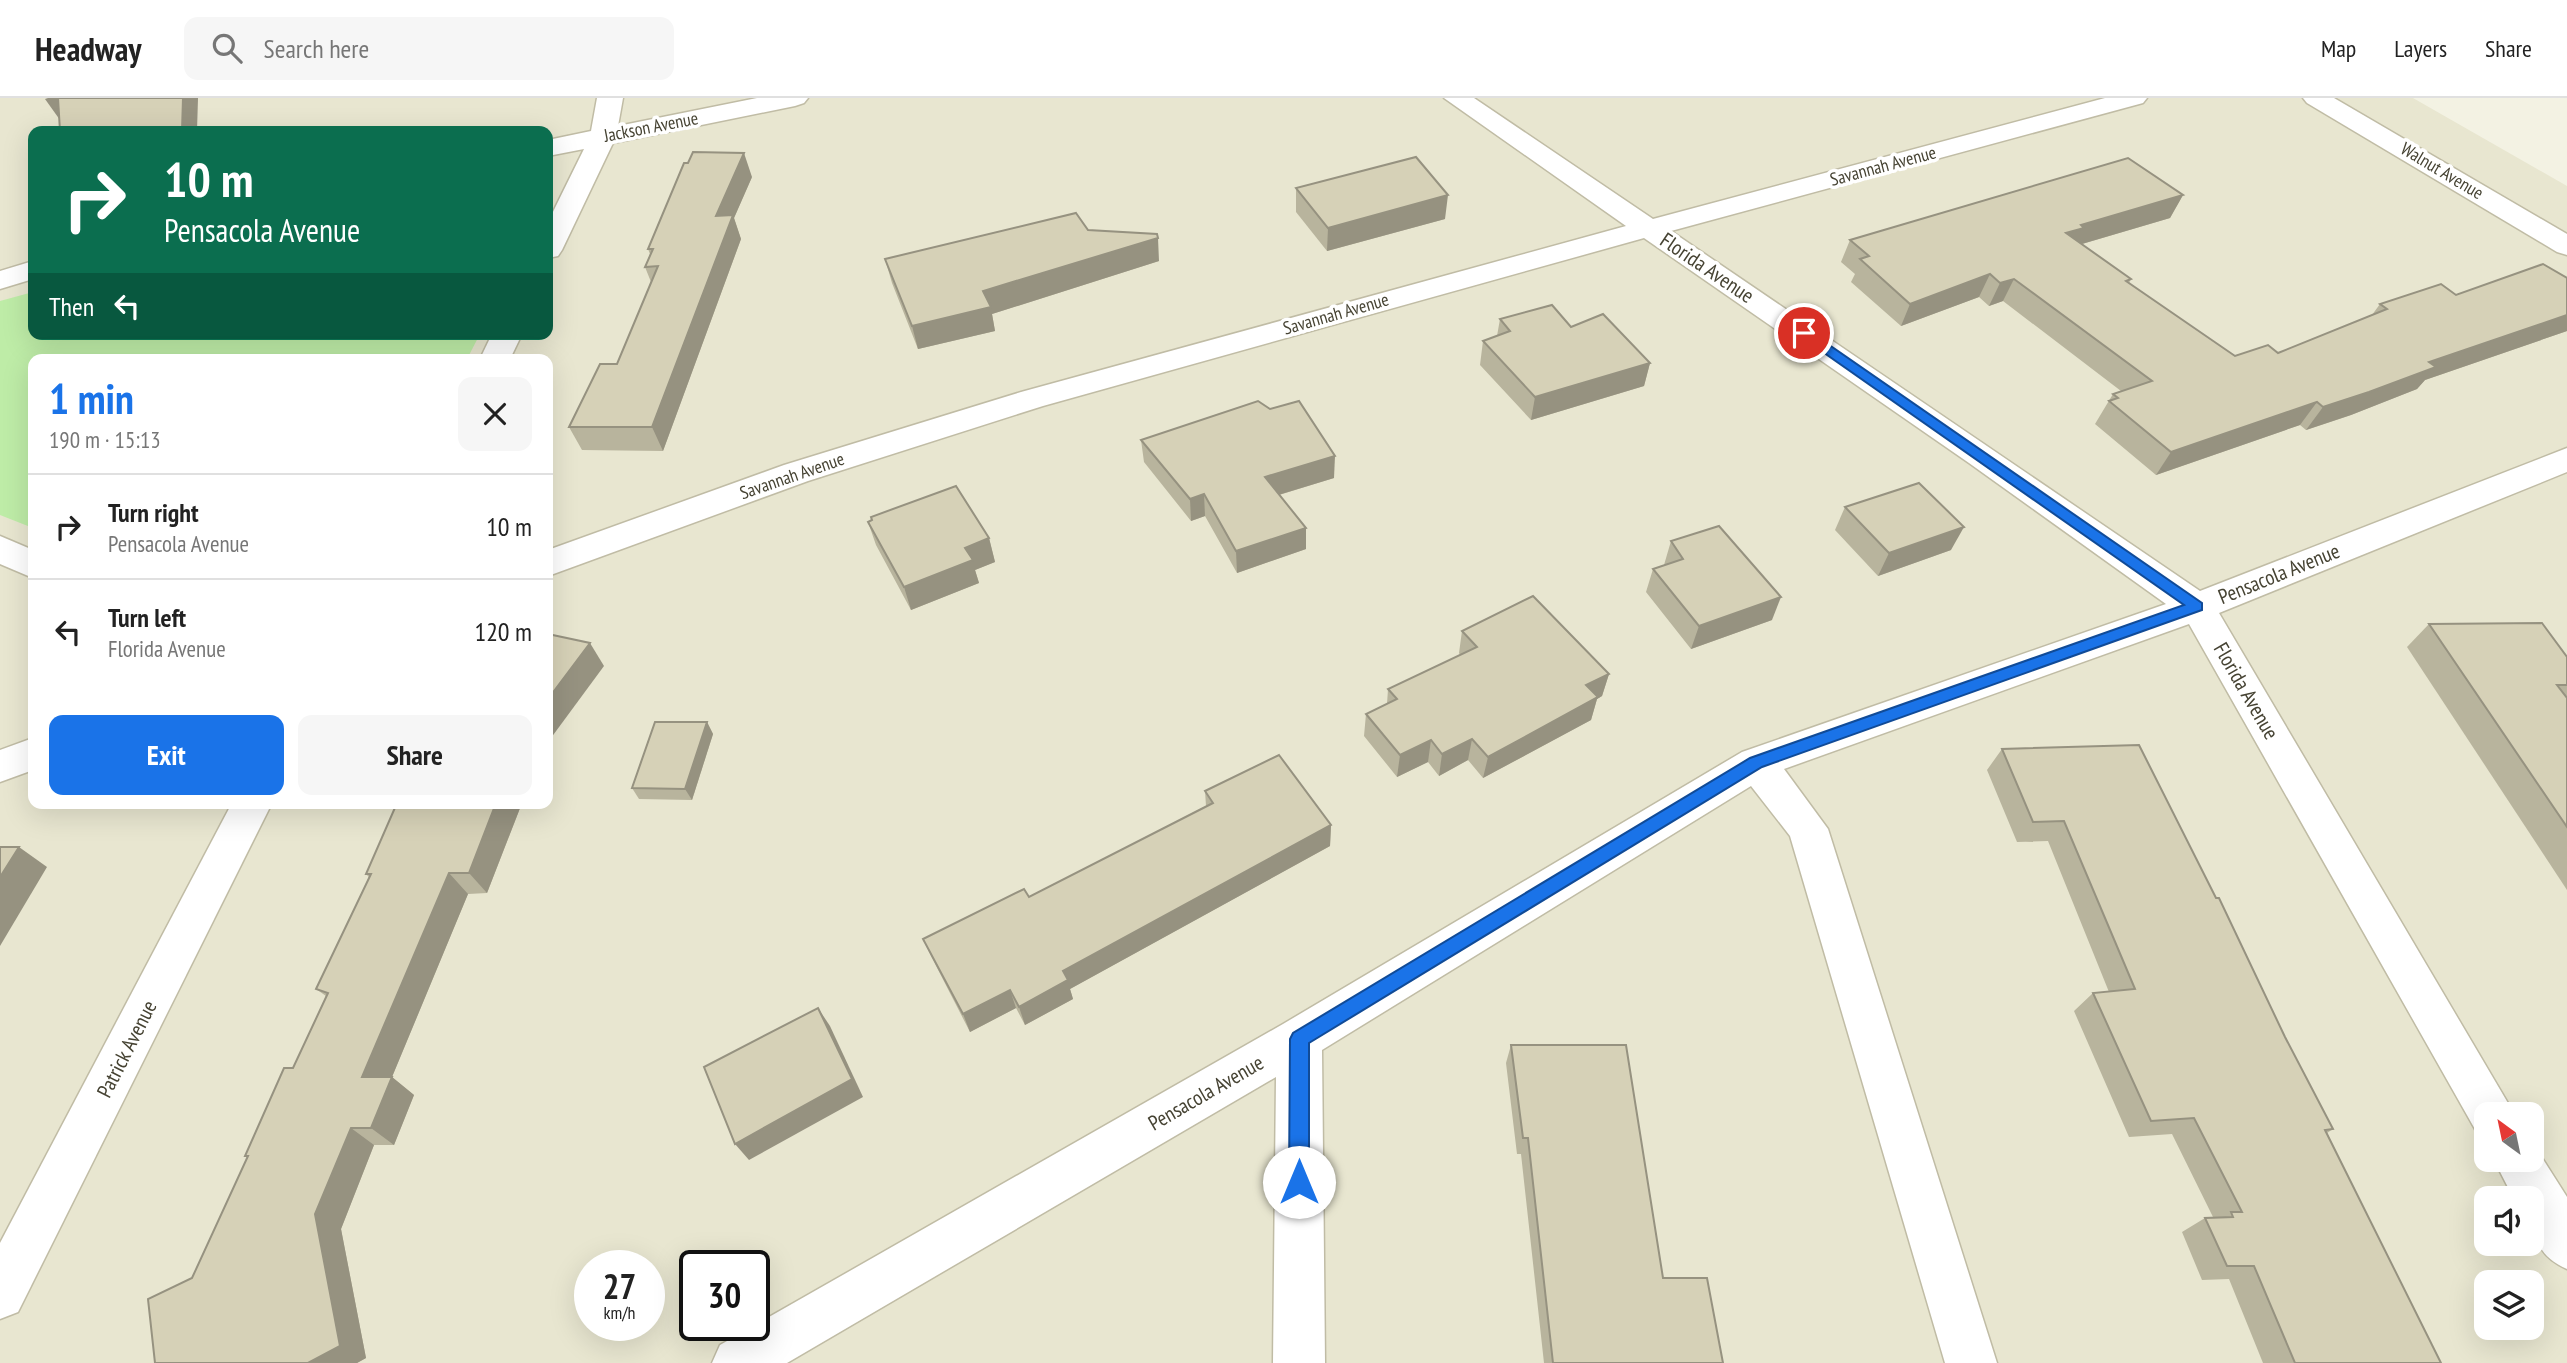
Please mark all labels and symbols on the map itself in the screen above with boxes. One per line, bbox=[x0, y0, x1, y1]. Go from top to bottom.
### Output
street label: Jackson Avenue bbox=[601, 106, 700, 147]
street label: Walnut Avenue bbox=[2397, 137, 2488, 204]
street label: Savannah Avenue bbox=[1827, 140, 1938, 191]
street label: Florida Avenue bbox=[1655, 226, 1759, 309]
street label: Savannah Avenue bbox=[1280, 287, 1391, 340]
pin bbox=[1774, 303, 1834, 363]
street label: Savannah Avenue bbox=[737, 447, 847, 504]
street label: Pensacola Avenue bbox=[2214, 537, 2344, 610]
street label: Florida Avenue bbox=[2208, 637, 2285, 744]
street label: Patrick Avenue bbox=[91, 996, 163, 1102]
street label: Pensacola Avenue bbox=[1143, 1049, 1268, 1136]
north arrow bbox=[2474, 1102, 2544, 1172]
position arrow bbox=[1262, 1145, 1336, 1219]
speed limit sign: 30 bbox=[679, 1250, 770, 1341]

